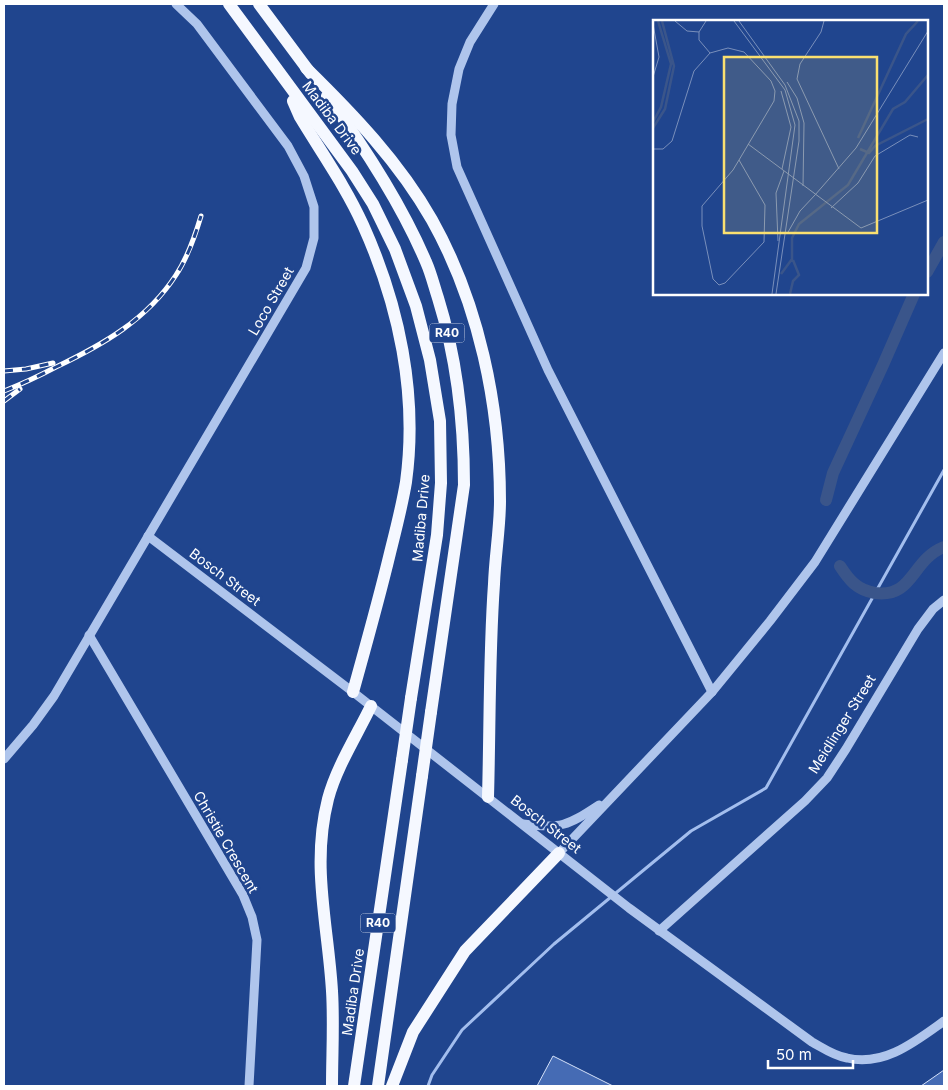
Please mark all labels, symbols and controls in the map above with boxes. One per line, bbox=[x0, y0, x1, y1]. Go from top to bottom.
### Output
inset map bbox=[653, 20, 928, 295]
street label: Madiba Drive bbox=[299, 78, 366, 158]
street label: Loco Street bbox=[244, 263, 297, 338]
road number: R40 bbox=[430, 323, 464, 342]
street label: Madiba Drive bbox=[408, 474, 433, 562]
street label: Bosch Street bbox=[186, 544, 265, 609]
street label: Meidlinger Street bbox=[804, 671, 879, 776]
street label: Christie Crescent bbox=[190, 788, 263, 896]
street label: Bosch Street bbox=[508, 791, 585, 857]
road number: R40 bbox=[360, 914, 396, 932]
street label: Madiba Drive bbox=[338, 947, 367, 1037]
scale bar bbox=[768, 1038, 853, 1070]
text: 50 m bbox=[776, 1045, 812, 1064]

